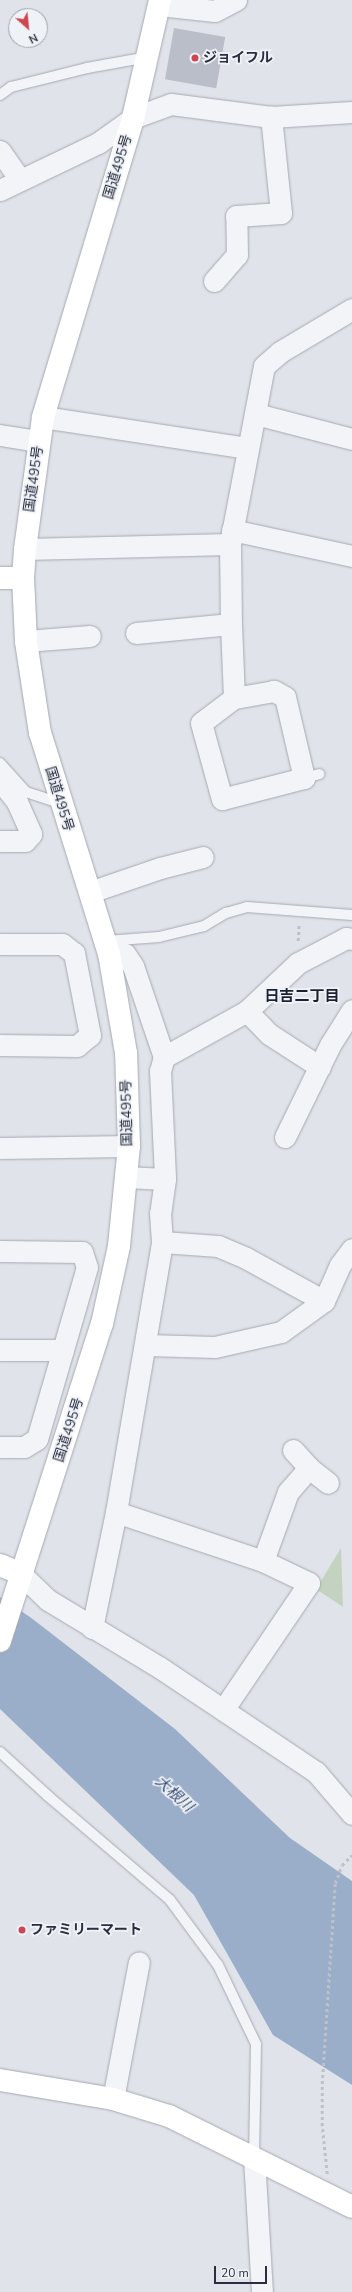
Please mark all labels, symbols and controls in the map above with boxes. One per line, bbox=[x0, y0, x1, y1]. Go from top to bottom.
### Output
north arrow bbox=[8, 8, 48, 48]
text: N bbox=[26, 30, 40, 47]
place label: ジョイフル bbox=[203, 50, 273, 66]
marker: ジョイフル bbox=[190, 53, 200, 63]
street label: 国道495号 bbox=[100, 132, 136, 202]
street label: 国道495号 bbox=[21, 445, 47, 513]
street label: 国道495号 bbox=[41, 764, 77, 834]
district label: 日吉二丁目 bbox=[265, 988, 339, 1006]
street label: 国道495号 bbox=[118, 1079, 136, 1147]
street label: 国道495号 bbox=[51, 1395, 87, 1465]
water label: 大根川 bbox=[151, 1772, 197, 1816]
place label: ファミリーマート bbox=[30, 1922, 142, 1938]
marker: ファミリーマート bbox=[17, 1925, 27, 1935]
scale bar bbox=[216, 2258, 269, 2284]
text: 20 m bbox=[221, 2265, 249, 2281]

